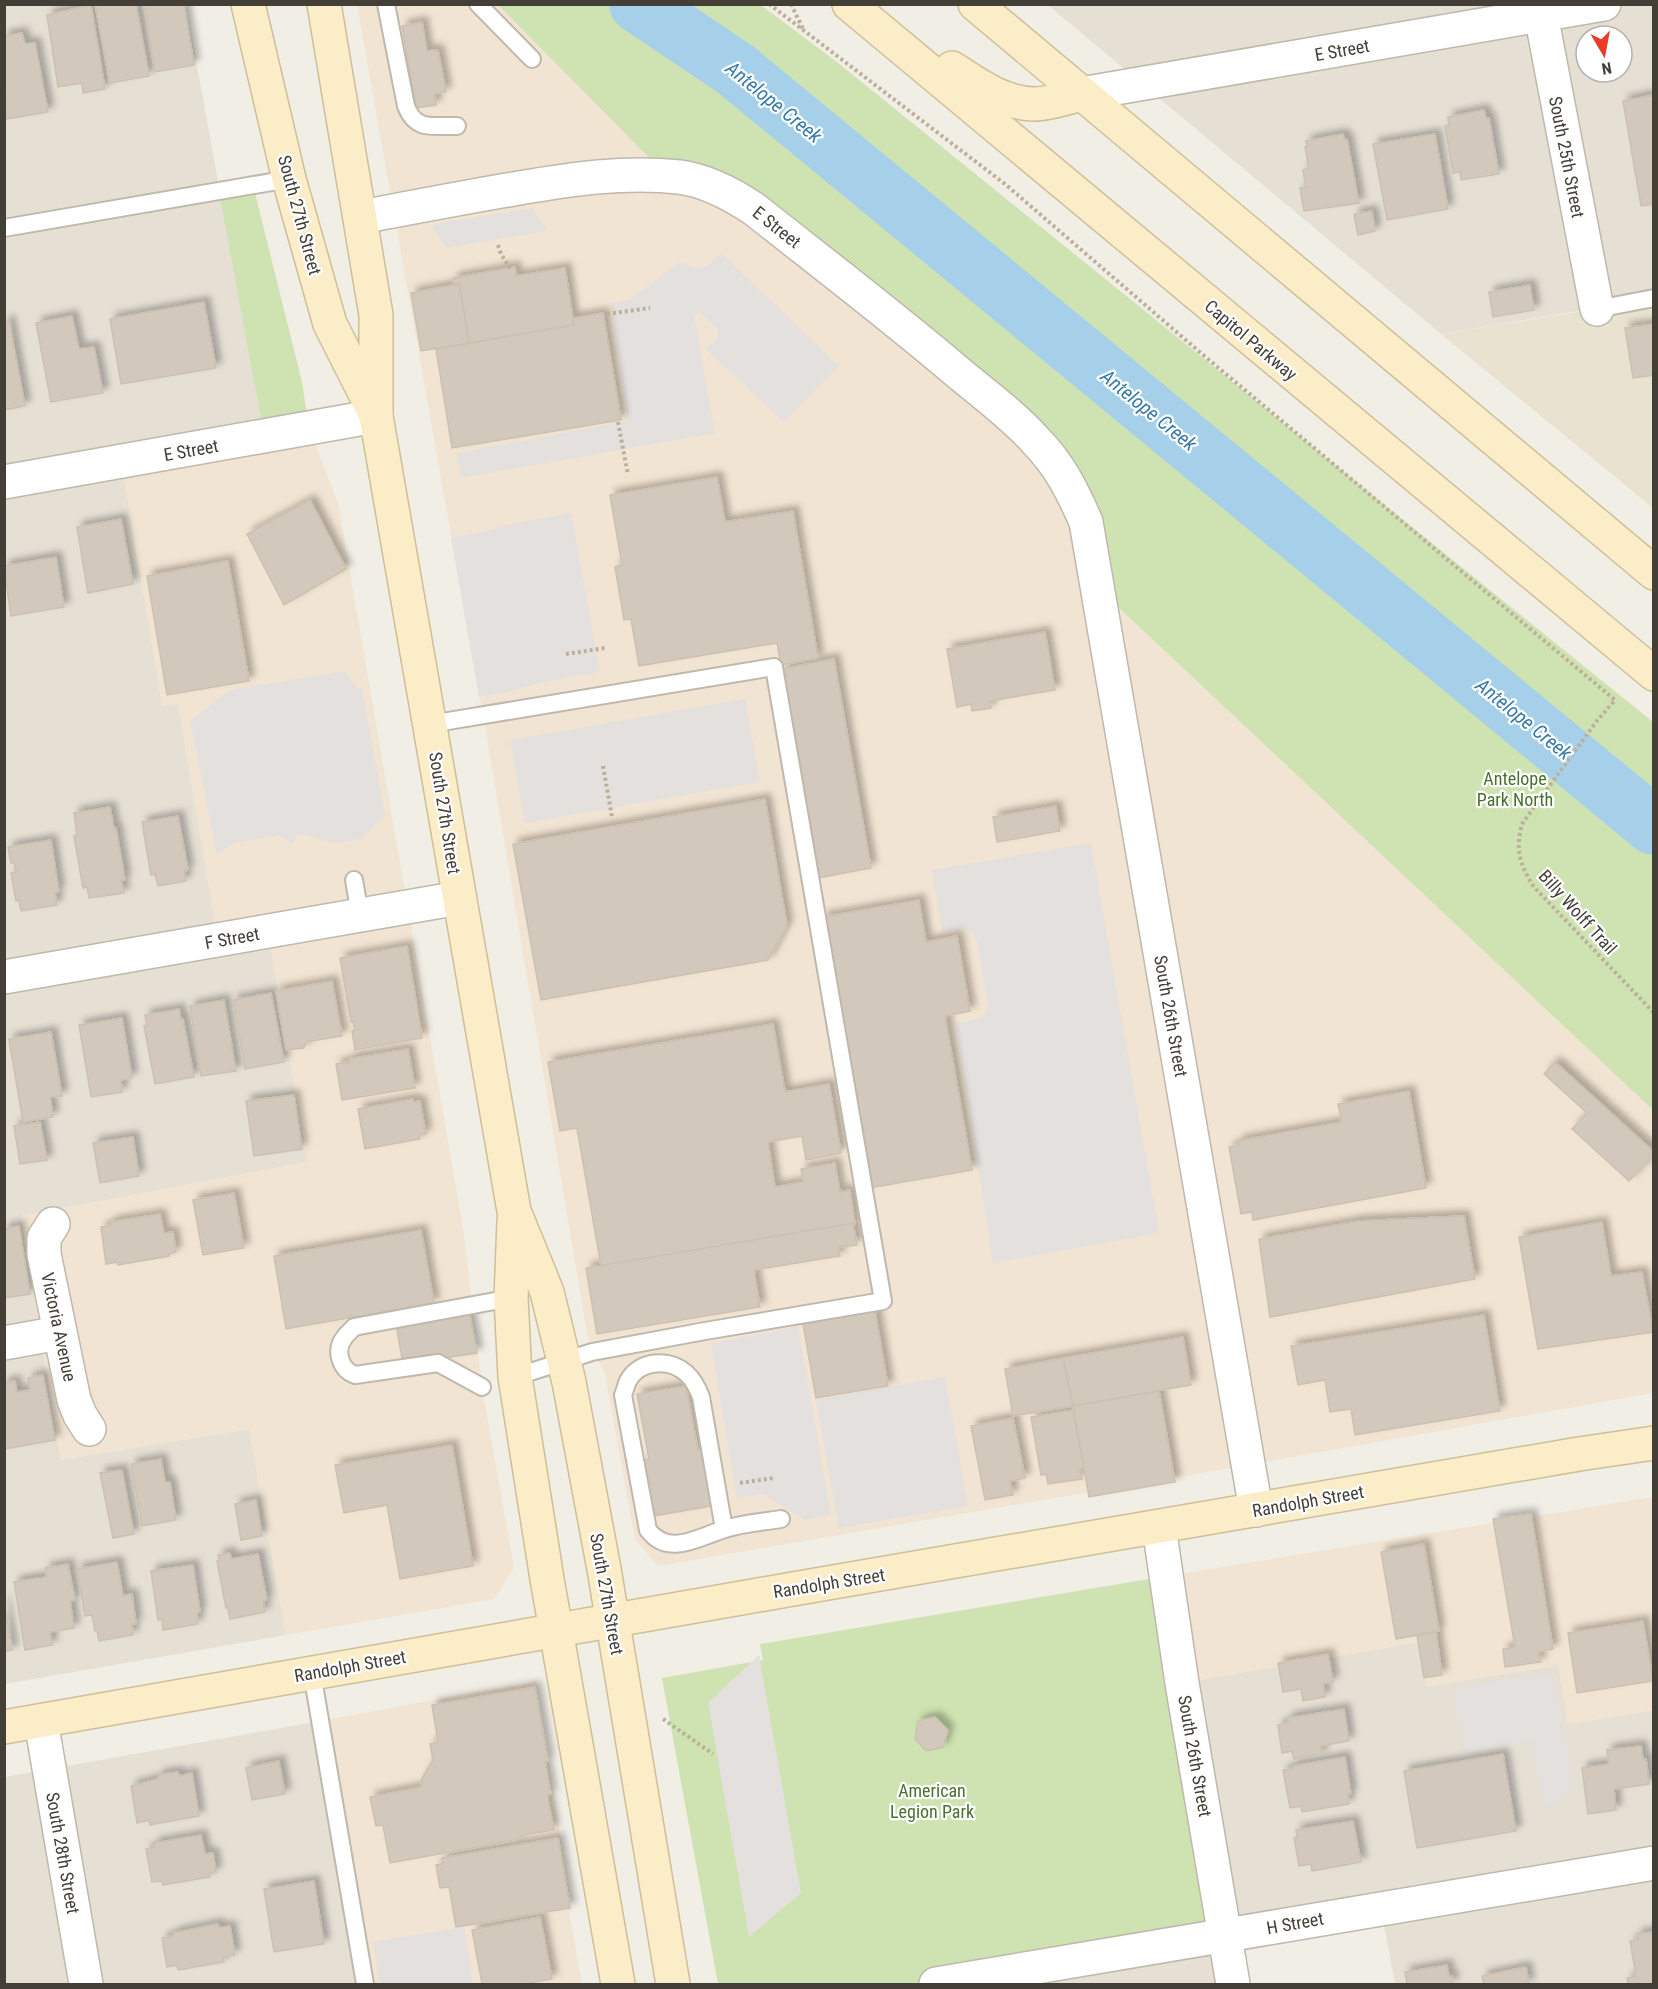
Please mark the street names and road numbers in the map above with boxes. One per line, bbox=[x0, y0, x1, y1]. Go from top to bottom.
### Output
street label: E Street bbox=[1313, 35, 1371, 65]
street label: South 25th Street bbox=[1545, 94, 1589, 220]
street label: South 27th Street bbox=[274, 153, 326, 277]
street label: E Street bbox=[749, 202, 805, 252]
street label: Capitol Parkway bbox=[1201, 295, 1302, 385]
street label: E Street bbox=[162, 435, 220, 465]
street label: South 27th Street bbox=[425, 750, 465, 876]
street label: Billy Wolff Trail bbox=[1535, 865, 1621, 959]
street label: F Street bbox=[203, 923, 261, 953]
street label: South 26th Street bbox=[1150, 953, 1192, 1079]
street label: Victoria Avenue bbox=[37, 1271, 81, 1383]
street label: Randolph Street bbox=[1251, 1481, 1365, 1521]
street label: South 27th Street bbox=[586, 1531, 628, 1657]
street label: Randolph Street bbox=[772, 1564, 886, 1602]
street label: Randolph Street bbox=[293, 1646, 407, 1686]
street label: South 26th Street bbox=[1174, 1693, 1216, 1819]
street label: South 28th Street bbox=[42, 1790, 84, 1916]
street label: H Street bbox=[1265, 1908, 1325, 1938]

